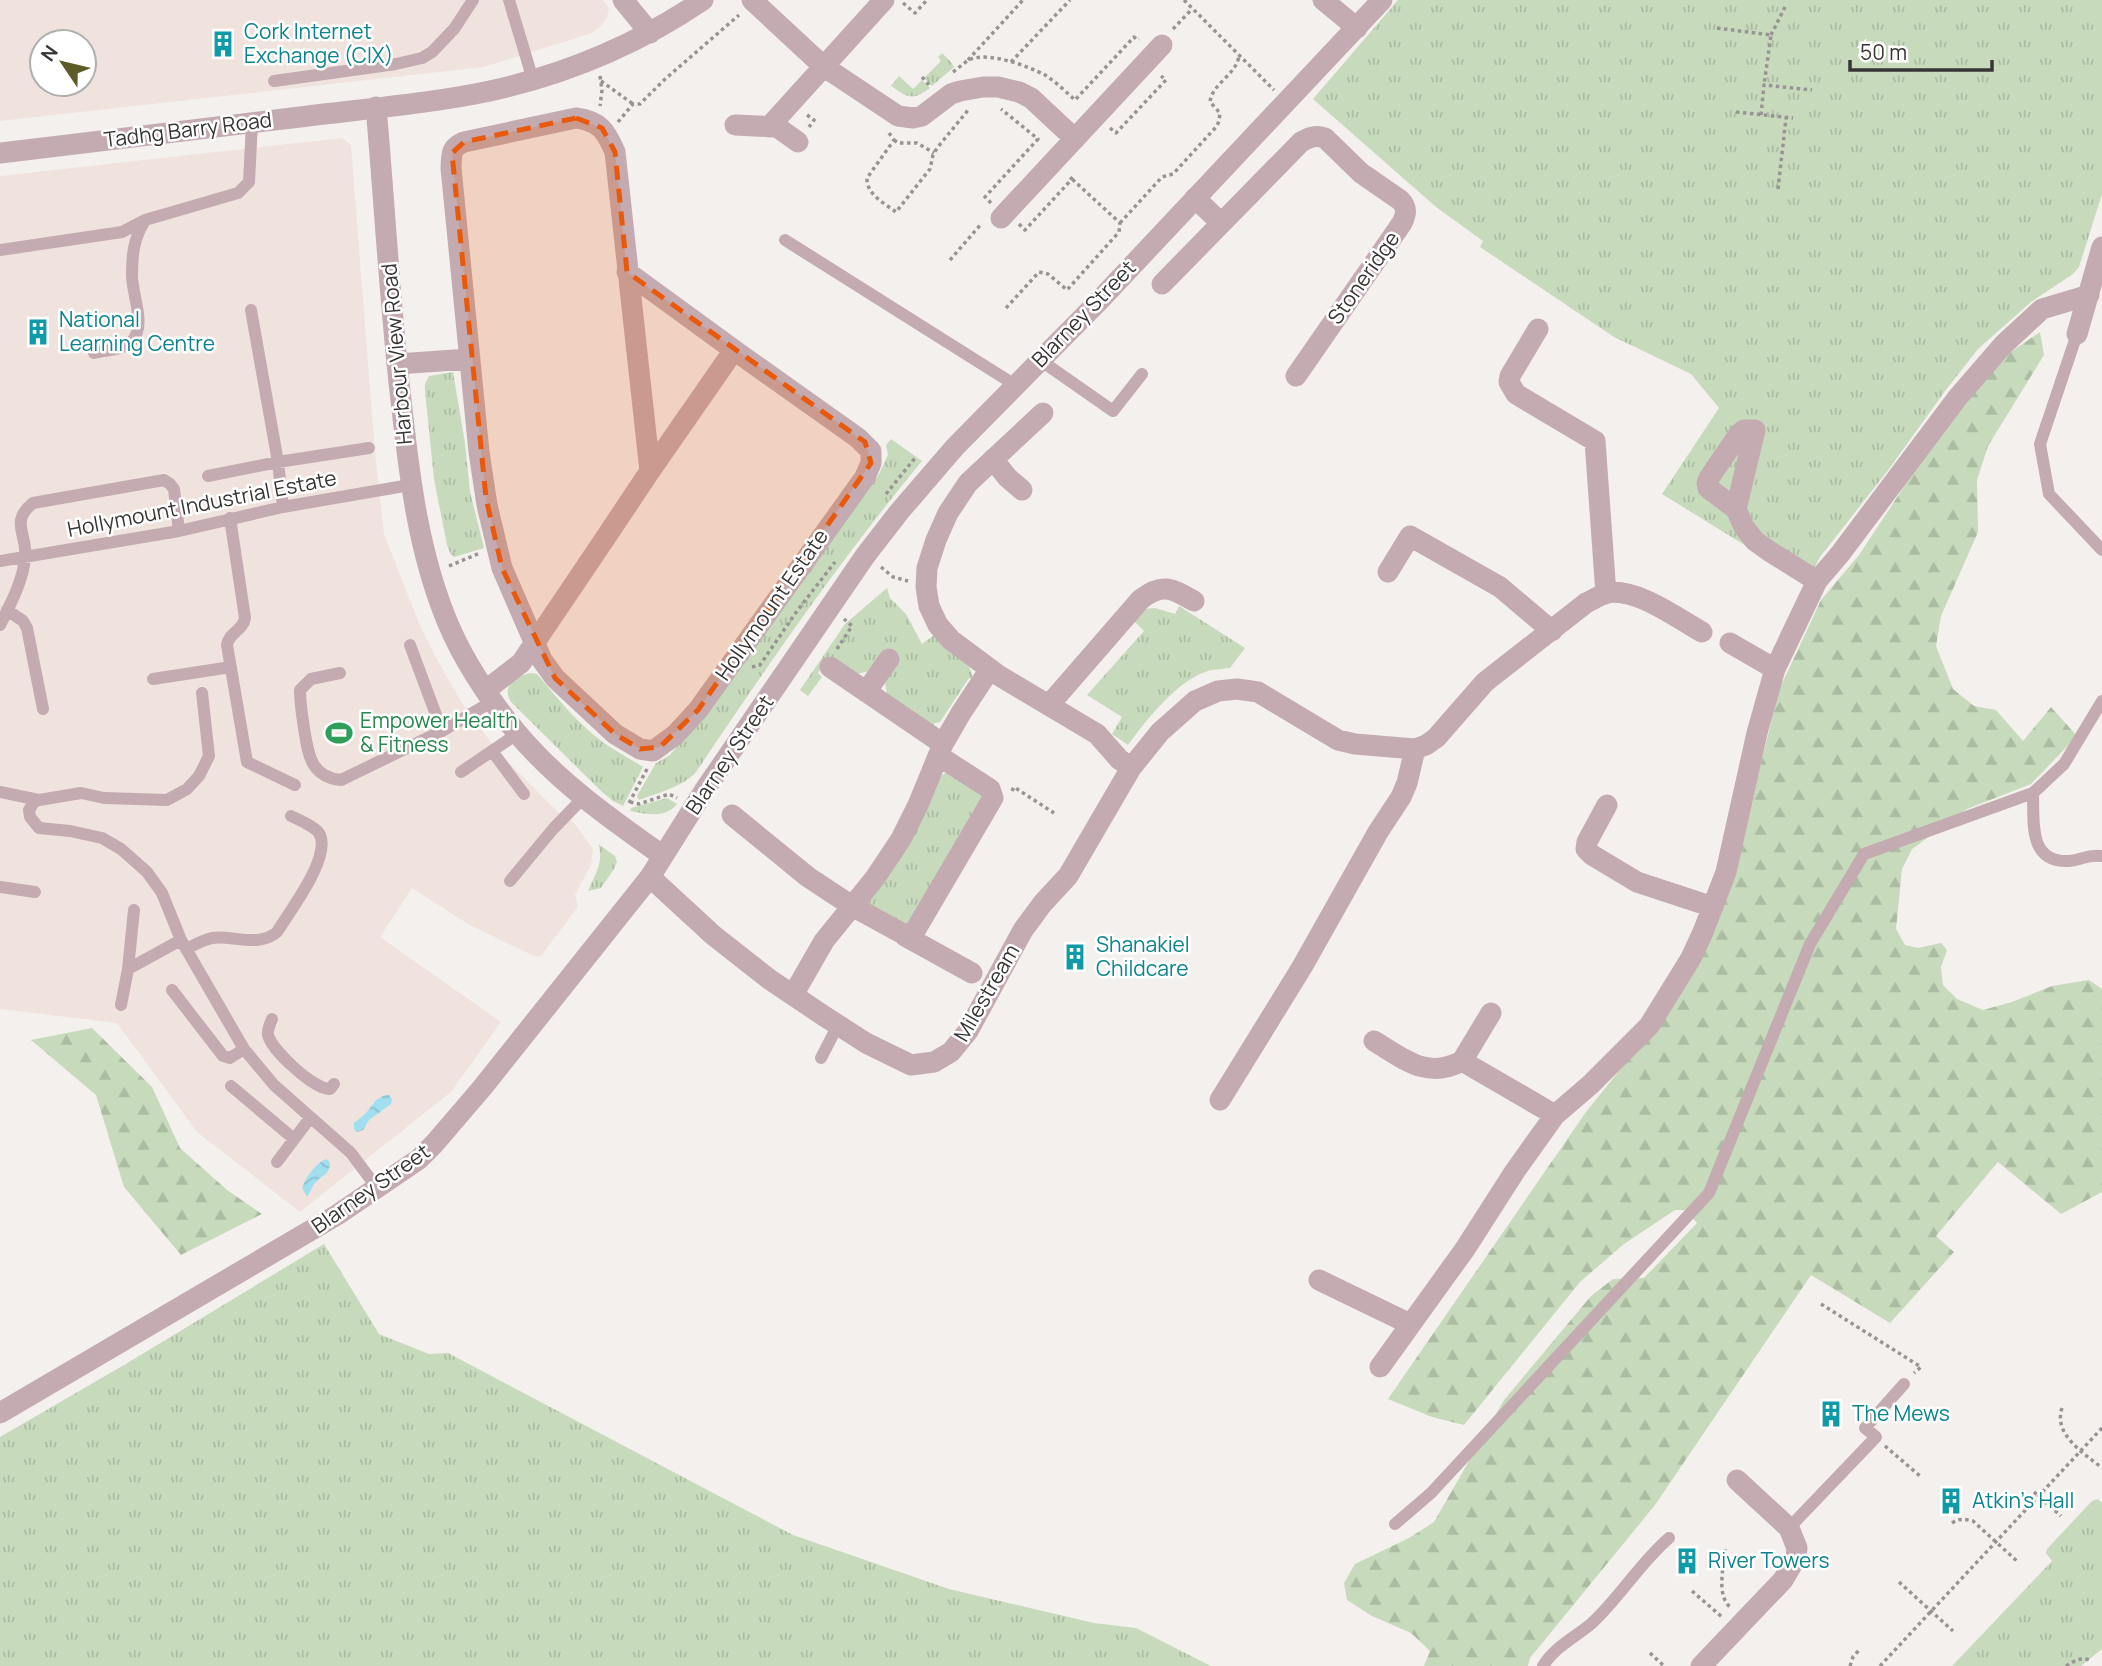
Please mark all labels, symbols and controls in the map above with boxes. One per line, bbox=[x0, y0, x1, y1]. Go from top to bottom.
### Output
place label: Cork Internet Exchange (CIX) bbox=[244, 17, 393, 69]
north arrow bbox=[28, 28, 98, 98]
scale bar bbox=[1850, 28, 1992, 72]
building icon: Cork Internet Exchange (CIX) bbox=[208, 29, 238, 59]
text: 50 m bbox=[1860, 38, 1907, 66]
text: N bbox=[35, 40, 64, 66]
street label: Tadhg Barry Road bbox=[102, 105, 273, 153]
street label: Stoneridge bbox=[1321, 225, 1406, 330]
street label: Blarney Street bbox=[1025, 254, 1141, 373]
street label: Harbour View Road bbox=[374, 262, 418, 446]
place label: National Learning Centre bbox=[59, 305, 215, 357]
building icon: National Learning Centre bbox=[23, 317, 53, 347]
street label: Hollymount Industrial Estate bbox=[65, 463, 339, 543]
street label: Hollymount Estate bbox=[708, 523, 834, 686]
street label: Blarney Street bbox=[679, 689, 779, 820]
place label: Empower Health & Fitness bbox=[360, 706, 518, 758]
sports icon: Empower Health & Fitness bbox=[324, 718, 354, 748]
place label: Shanakiel Childcare bbox=[1096, 930, 1190, 982]
street label: Milestream bbox=[947, 939, 1025, 1046]
building icon: Shanakiel Childcare bbox=[1060, 942, 1090, 972]
street label: Blarney Street bbox=[306, 1137, 435, 1239]
building icon: The Mews bbox=[1816, 1399, 1846, 1429]
place label: The Mews bbox=[1852, 1399, 1950, 1427]
building icon: Atkin's Hall bbox=[1936, 1486, 1966, 1516]
place label: Atkin's Hall bbox=[1972, 1486, 2074, 1514]
building icon: River Towers bbox=[1672, 1546, 1702, 1576]
place label: River Towers bbox=[1708, 1546, 1829, 1574]

